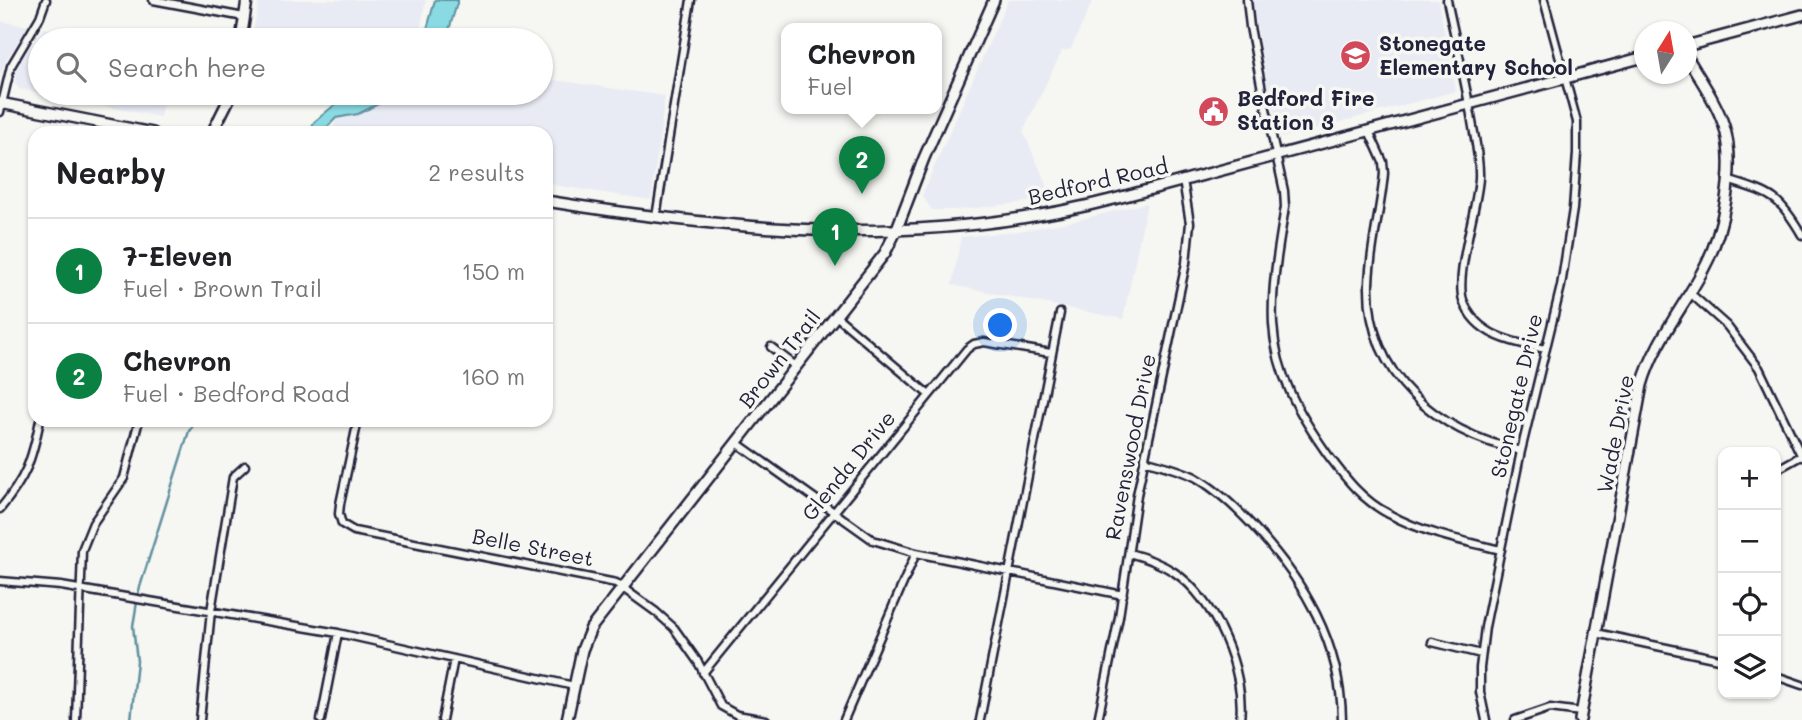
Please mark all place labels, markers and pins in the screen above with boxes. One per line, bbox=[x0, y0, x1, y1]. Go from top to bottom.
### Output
place label: Stonegate Elementary School bbox=[1379, 29, 1573, 81]
school or university icon: Stonegate Elementary School bbox=[1339, 39, 1373, 73]
place label: Bedford Fire Station 3 bbox=[1237, 84, 1375, 135]
public building icon: Bedford Fire Station 3 bbox=[1197, 94, 1231, 128]
pin: 2 bbox=[839, 136, 885, 194]
pin: 1 bbox=[812, 208, 858, 266]

